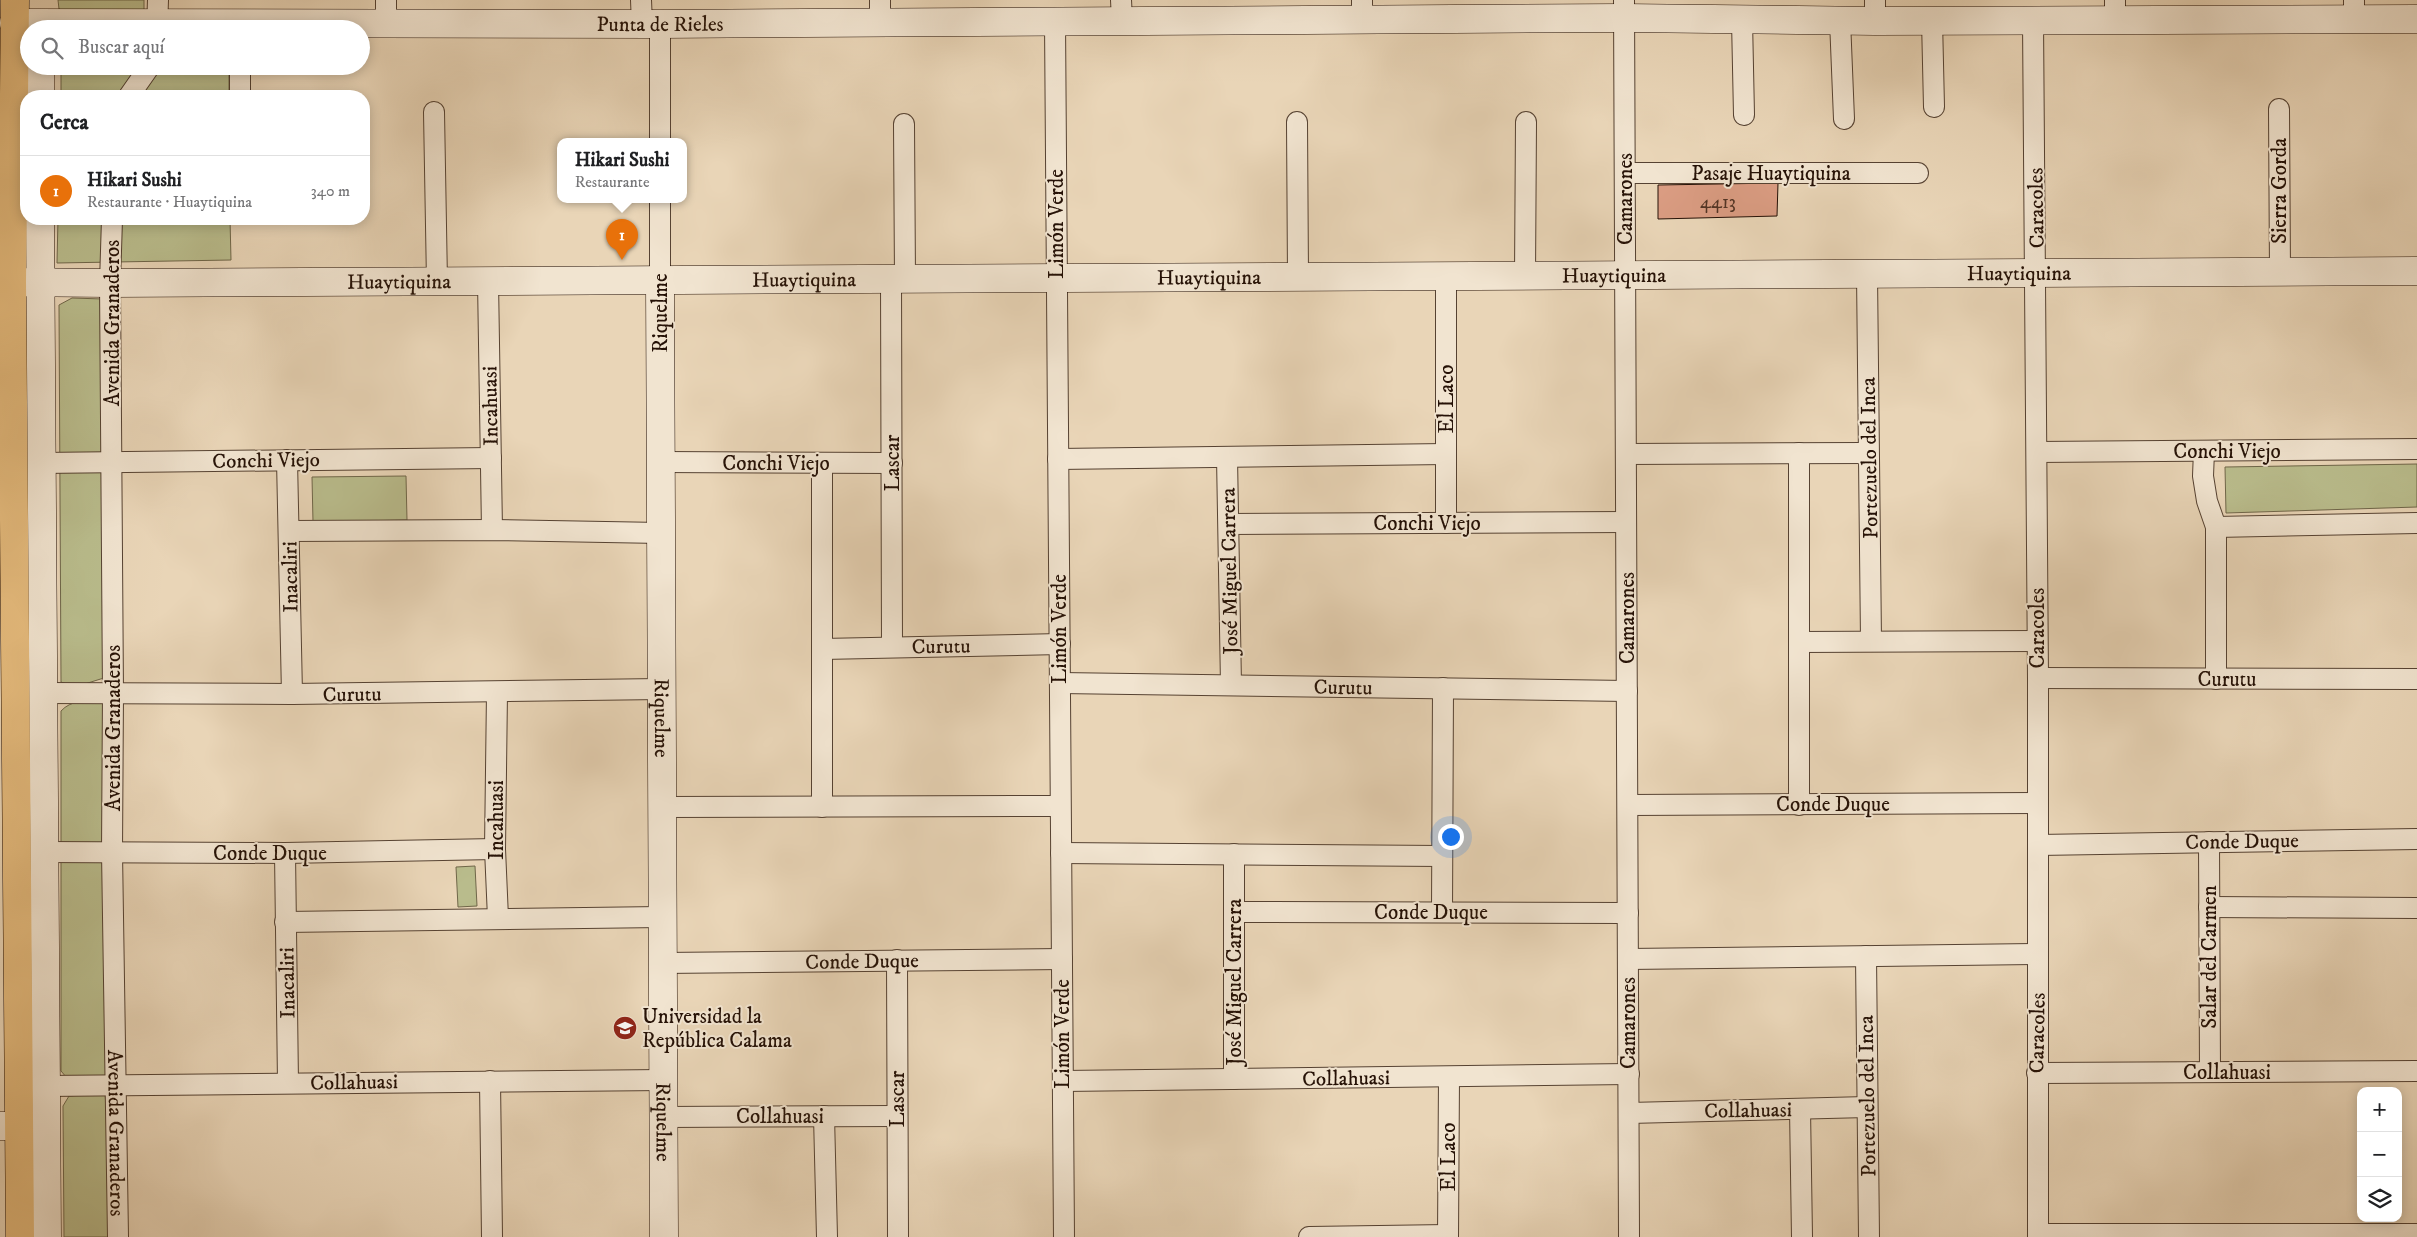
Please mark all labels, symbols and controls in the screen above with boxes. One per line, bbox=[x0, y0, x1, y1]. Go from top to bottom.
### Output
street label: Punta de Rieles bbox=[596, 12, 724, 38]
search box bbox=[20, 20, 370, 75]
icon: search bbox=[38, 34, 66, 62]
text: Buscar aquí bbox=[78, 36, 164, 59]
text: Cerca bbox=[40, 110, 88, 136]
popup bbox=[557, 138, 687, 203]
street label: Sierra Gorda bbox=[2267, 138, 2293, 244]
text: Hikari Sushi bbox=[575, 149, 669, 172]
street label: Camarones bbox=[1613, 153, 1639, 245]
street label: Pasaje Huaytiquina bbox=[1691, 161, 1851, 187]
street label: Caracoles bbox=[2023, 167, 2051, 249]
text: Hikari Sushi bbox=[87, 169, 182, 192]
street label: Limón Verde bbox=[1044, 169, 1070, 279]
text: Restaurante bbox=[575, 172, 650, 192]
text: 1 bbox=[53, 181, 59, 201]
text: 340 m bbox=[311, 181, 350, 201]
house number: 4413 bbox=[1700, 191, 1736, 214]
text: Restaurante · Huaytiquina bbox=[87, 192, 252, 212]
pin: 1 bbox=[606, 219, 638, 260]
street label: Avenida Granaderos bbox=[100, 240, 126, 406]
street label: Huaytiquina bbox=[1967, 261, 2071, 287]
street label: Huaytiquina bbox=[1562, 263, 1666, 289]
street label: Huaytiquina bbox=[1157, 265, 1261, 292]
street label: Huaytiquina bbox=[752, 267, 856, 294]
street label: Huaytiquina bbox=[347, 269, 451, 296]
street label: Riquelme bbox=[648, 273, 674, 353]
street label: El Laco bbox=[1434, 365, 1460, 434]
street label: Incahuasi bbox=[477, 366, 505, 446]
street label: Portezuelo del Inca bbox=[1856, 377, 1884, 539]
street label: Lascar bbox=[880, 434, 906, 491]
street label: Conchi Viejo bbox=[2173, 439, 2281, 465]
street label: Conchi Viejo bbox=[212, 447, 320, 475]
street label: Conchi Viejo bbox=[722, 451, 830, 477]
street label: José Miguel Carrera bbox=[1216, 487, 1244, 657]
street label: Conchi Viejo bbox=[1373, 511, 1481, 537]
street label: Inacaliri bbox=[277, 541, 305, 613]
street label: Camarones bbox=[1615, 572, 1641, 664]
street label: Limón Verde bbox=[1047, 574, 1073, 684]
street label: Caracoles bbox=[2025, 588, 2051, 668]
street label: Curutu bbox=[911, 633, 971, 661]
street label: Avenida Granaderos bbox=[101, 645, 127, 811]
street label: Curutu bbox=[2198, 667, 2256, 693]
street label: Curutu bbox=[1313, 674, 1373, 702]
street label: Riquelme bbox=[648, 678, 674, 758]
street label: Curutu bbox=[322, 681, 382, 709]
street label: Incahuasi bbox=[484, 780, 510, 860]
street label: Conde Duque bbox=[1776, 792, 1890, 818]
your location bbox=[1438, 824, 1464, 850]
street label: Conde Duque bbox=[2185, 828, 2299, 856]
street label: Conde Duque bbox=[213, 841, 327, 867]
street label: Salar del Carmen bbox=[2197, 885, 2223, 1029]
street label: José Miguel Carrera bbox=[1222, 899, 1248, 1067]
street label: Conde Duque bbox=[1374, 900, 1488, 926]
street label: Inacaliri bbox=[274, 947, 302, 1019]
street label: Conde Duque bbox=[805, 948, 919, 976]
street label: Camarones bbox=[1616, 977, 1642, 1069]
street label: Limón Verde bbox=[1050, 979, 1076, 1089]
street label: Caracoles bbox=[2024, 992, 2052, 1074]
place label: Universidad la República Calama bbox=[642, 1004, 792, 1054]
school or university icon: Universidad la República Calama bbox=[612, 1015, 638, 1041]
street label: Portezuelo del Inca bbox=[1854, 1015, 1882, 1177]
street label: Avenida Granaderos bbox=[101, 1049, 130, 1217]
street label: Collahuasi bbox=[2183, 1060, 2271, 1086]
street label: Collahuasi bbox=[1302, 1065, 1390, 1093]
street label: Collahuasi bbox=[310, 1069, 398, 1097]
street label: Lascar bbox=[885, 1070, 911, 1127]
street label: Riquelme bbox=[649, 1082, 676, 1162]
map controls bbox=[2357, 1087, 2402, 1222]
button: + bbox=[2357, 1087, 2402, 1132]
street label: Collahuasi bbox=[1704, 1097, 1792, 1125]
street label: Collahuasi bbox=[736, 1104, 824, 1130]
street label: El Laco bbox=[1436, 1123, 1462, 1192]
button: − bbox=[2357, 1132, 2402, 1177]
button: layers bbox=[2357, 1177, 2402, 1222]

